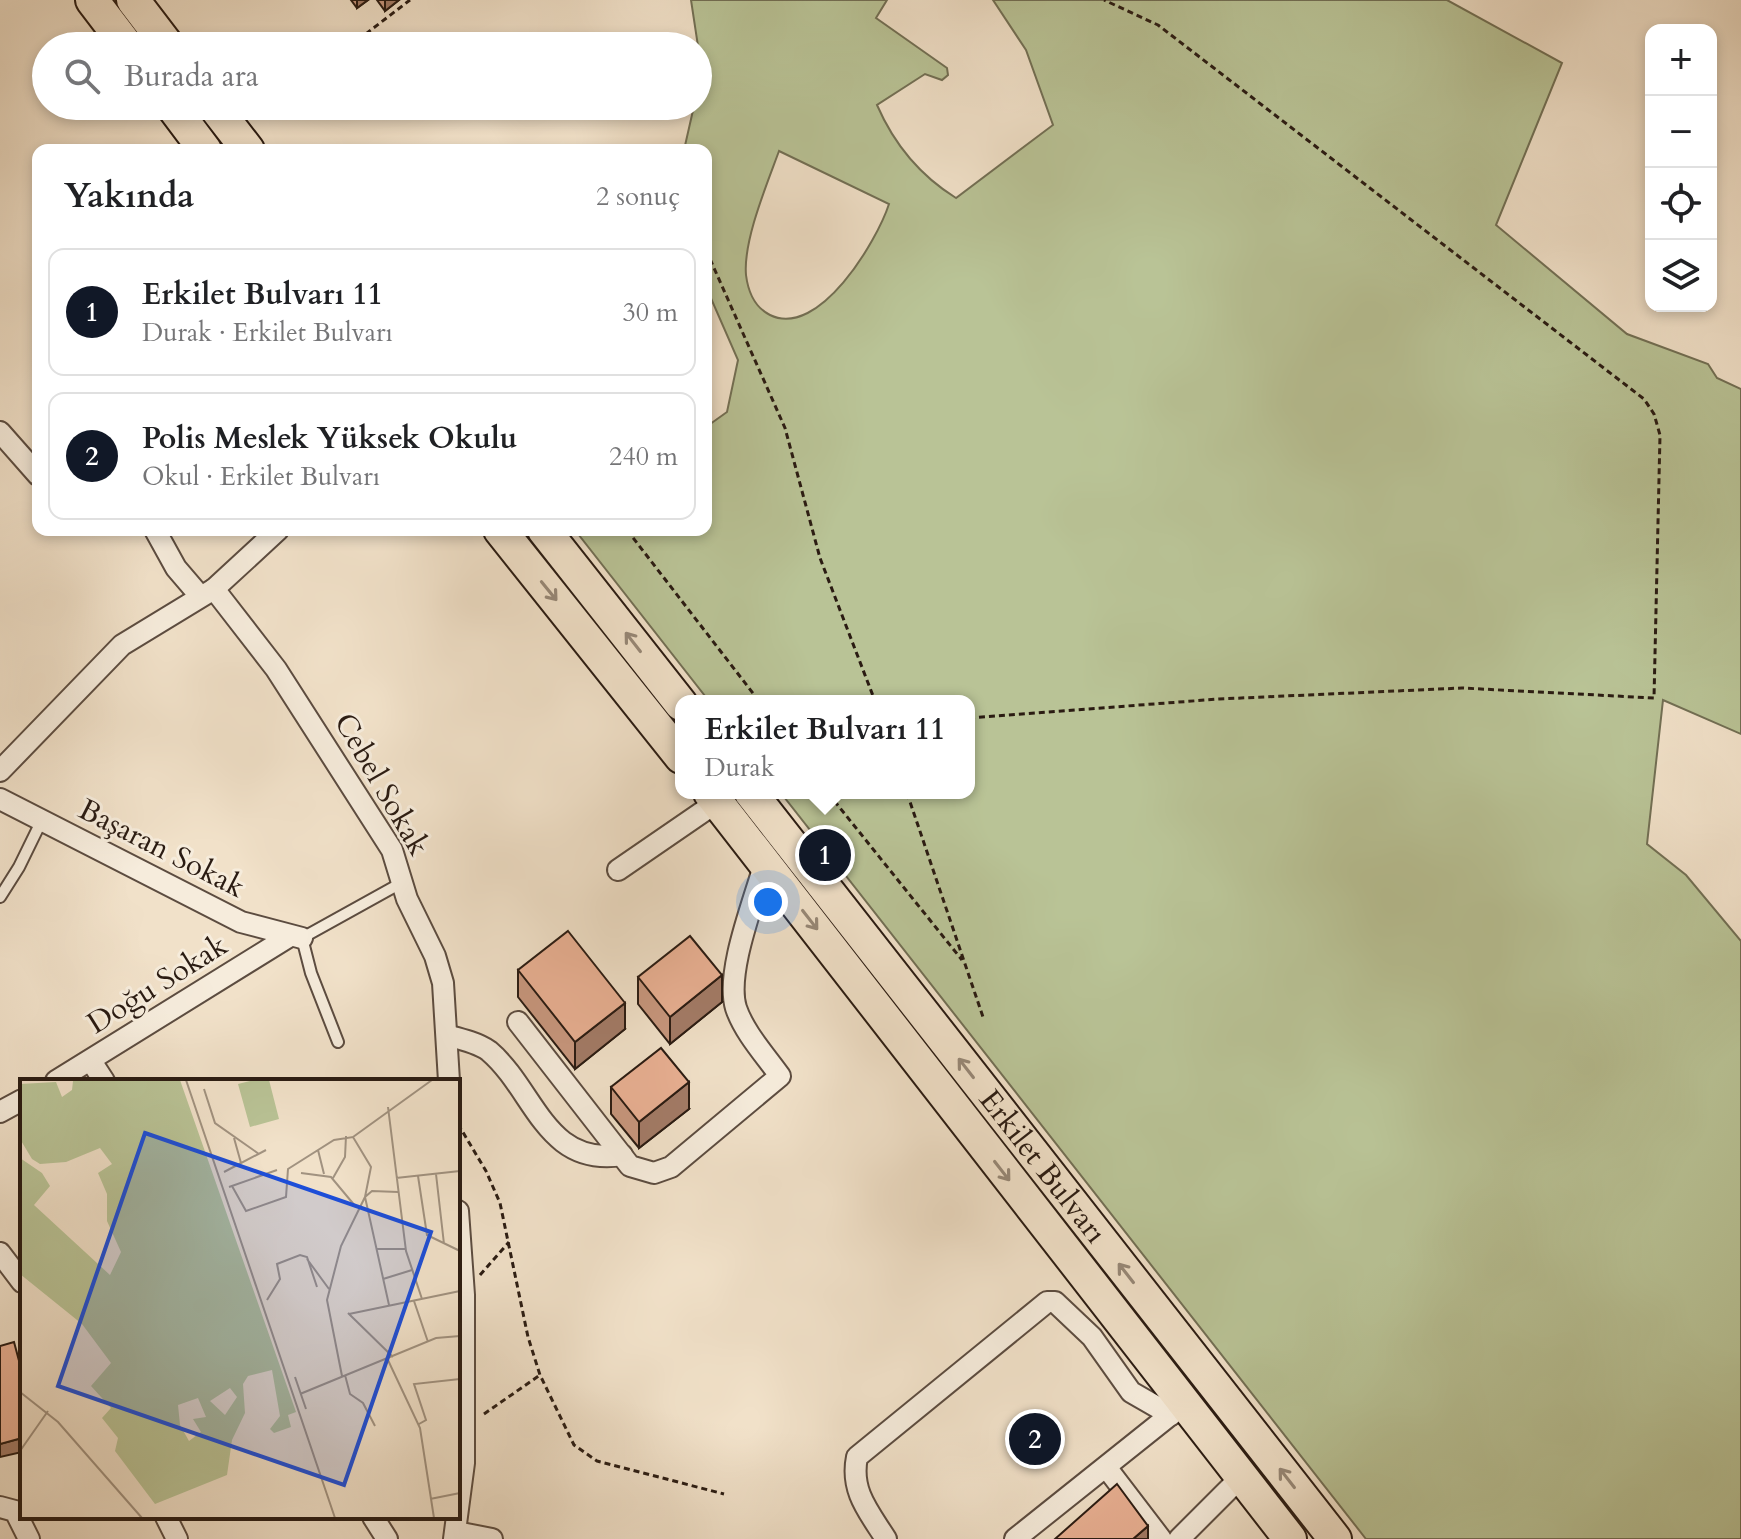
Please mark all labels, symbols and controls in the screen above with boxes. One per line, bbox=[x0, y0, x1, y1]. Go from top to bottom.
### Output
map controls bbox=[1645, 24, 1717, 312]
button: + bbox=[1645, 24, 1717, 96]
search box bbox=[32, 32, 712, 120]
icon: search bbox=[60, 54, 104, 98]
text: Burada ara bbox=[124, 56, 259, 97]
button: − bbox=[1645, 96, 1717, 168]
button: locate bbox=[1645, 168, 1717, 240]
text: Yakında bbox=[64, 173, 194, 219]
text: 2 sonuç bbox=[596, 179, 680, 214]
button: layers bbox=[1645, 240, 1717, 312]
text: Erkilet Bulvarı 11 bbox=[142, 274, 383, 315]
text: 1 bbox=[85, 295, 99, 330]
text: 30 m bbox=[622, 295, 678, 330]
text: Durak · Erkilet Bulvarı bbox=[142, 315, 393, 350]
text: Polis Meslek Yüksek Okulu bbox=[142, 418, 517, 459]
text: 2 bbox=[85, 439, 99, 474]
text: 240 m bbox=[609, 439, 678, 474]
text: Okul · Erkilet Bulvarı bbox=[142, 459, 380, 494]
one-way arrow bbox=[540, 580, 557, 601]
one-way arrow bbox=[624, 632, 641, 653]
popup bbox=[675, 695, 975, 799]
street label: Cebel Sokak bbox=[324, 705, 439, 863]
text: Erkilet Bulvarı 11 bbox=[705, 709, 945, 750]
text: Durak bbox=[705, 750, 775, 785]
street label: Başaran Sokak bbox=[72, 789, 252, 908]
pin: 1 bbox=[799, 825, 851, 885]
your location bbox=[748, 882, 788, 922]
one-way arrow bbox=[801, 909, 818, 931]
street label: Doğu Sokak bbox=[79, 925, 235, 1044]
one-way arrow bbox=[958, 1058, 975, 1079]
inset map bbox=[20, 1079, 460, 1519]
street label: Erkilet Bulvarı bbox=[970, 1081, 1116, 1252]
one-way arrow bbox=[994, 1160, 1011, 1181]
one-way arrow bbox=[1118, 1263, 1135, 1284]
pin: 2 bbox=[1009, 1409, 1061, 1469]
one-way arrow bbox=[1278, 1468, 1295, 1489]

